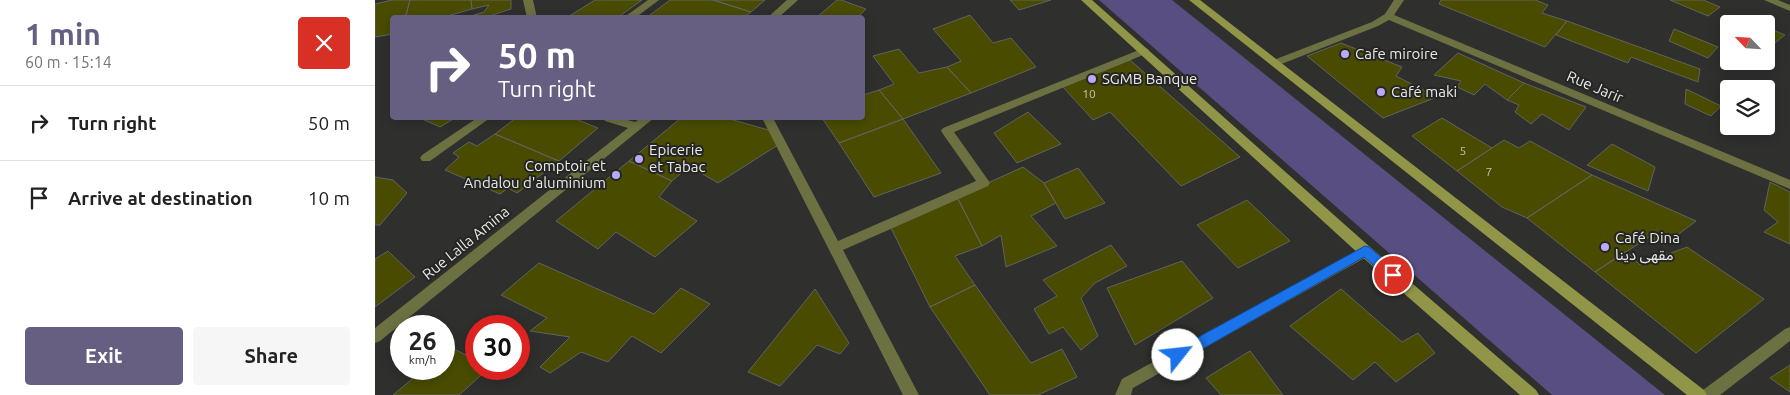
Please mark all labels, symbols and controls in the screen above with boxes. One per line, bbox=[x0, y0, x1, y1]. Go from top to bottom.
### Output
north arrow bbox=[1720, 15, 1775, 70]
map controls bbox=[1720, 15, 1775, 135]
text: 1 min bbox=[25, 17, 101, 51]
button: close bbox=[298, 17, 350, 69]
icon: right bbox=[415, 35, 480, 100]
text: 50 m bbox=[498, 35, 576, 75]
place label: Cafe miroire bbox=[1355, 45, 1438, 62]
marker: Cafe miroire bbox=[1339, 48, 1351, 60]
text: 60 m · 15:14 bbox=[25, 53, 112, 71]
street label: Rue Jarir bbox=[1564, 67, 1626, 106]
place label: SGMB Banque bbox=[1102, 70, 1197, 87]
marker: SGMB Banque bbox=[1086, 73, 1098, 85]
text: Turn right bbox=[498, 76, 596, 101]
button: layers bbox=[1720, 80, 1775, 135]
place label: Café maki bbox=[1391, 83, 1457, 100]
marker: Café maki bbox=[1375, 86, 1387, 98]
house number: 10 bbox=[1082, 87, 1096, 100]
icon: right bbox=[25, 109, 53, 137]
text: Turn right bbox=[68, 112, 156, 134]
text: 50 m bbox=[308, 112, 350, 134]
place label: Epicerie et Tabac bbox=[649, 141, 706, 175]
house number: 5 bbox=[1460, 144, 1466, 157]
marker: Epicerie et Tabac bbox=[633, 153, 645, 165]
place label: Comptoir et Andalou d'aluminium bbox=[464, 157, 606, 191]
house number: 7 bbox=[1486, 165, 1492, 178]
marker: Comptoir et Andalou d'aluminium bbox=[610, 169, 622, 181]
icon: arrive bbox=[25, 184, 53, 212]
text: Arrive at destination bbox=[68, 187, 253, 209]
text: 10 m bbox=[308, 187, 350, 209]
street label: Rue Lalla Amina bbox=[419, 202, 512, 283]
place label: Café Dina مقهى دينا bbox=[1615, 229, 1680, 264]
marker: Café Dina مقهى دينا bbox=[1599, 241, 1611, 253]
pin bbox=[1372, 254, 1414, 296]
icon: arrive bbox=[1379, 261, 1407, 289]
speed limit sign: 30 bbox=[465, 315, 530, 380]
button: Exit bbox=[25, 327, 183, 385]
button: Share bbox=[193, 327, 350, 385]
text: 26 bbox=[408, 327, 437, 355]
position arrow bbox=[1151, 328, 1203, 380]
text: km/h bbox=[409, 353, 436, 366]

